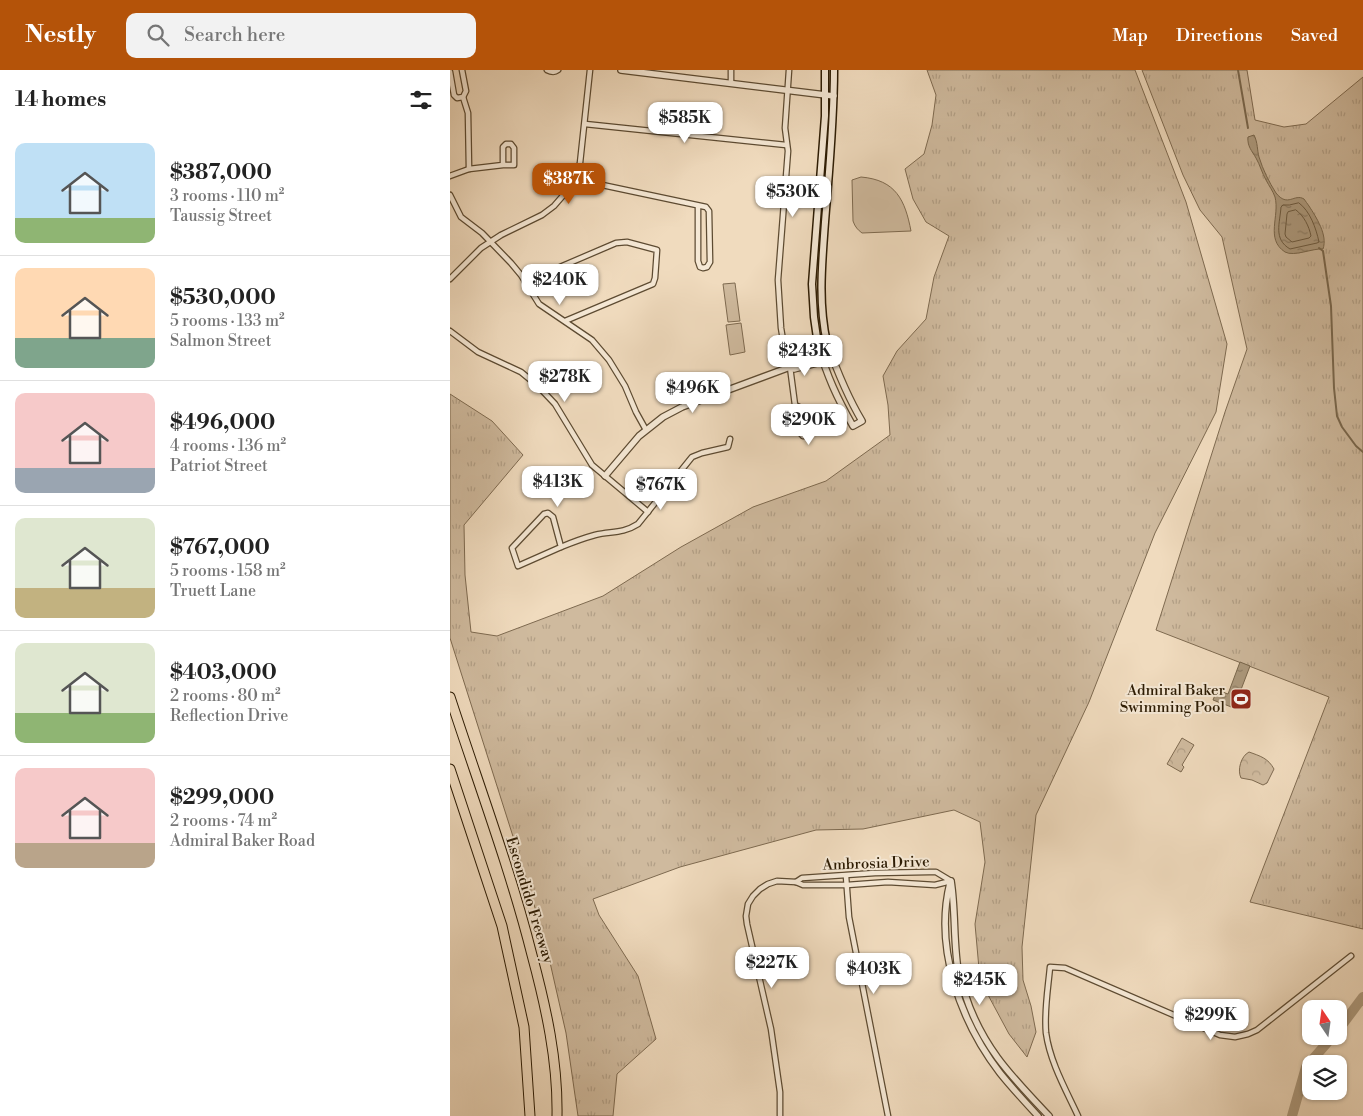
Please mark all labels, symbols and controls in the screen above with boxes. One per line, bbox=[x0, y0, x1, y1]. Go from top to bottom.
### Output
search box bbox=[126, 13, 476, 58]
text: Nestly bbox=[25, 20, 96, 50]
icon: search bbox=[144, 21, 172, 49]
text: Search here bbox=[184, 23, 285, 47]
text: Map bbox=[1112, 24, 1148, 47]
text: Directions bbox=[1176, 24, 1263, 47]
text: Saved bbox=[1291, 24, 1338, 47]
icon: filters bbox=[407, 86, 435, 114]
text: 14 homes bbox=[15, 87, 106, 113]
pin: $585K bbox=[650, 102, 720, 144]
text: $585K bbox=[659, 108, 711, 128]
text: $387,000 bbox=[170, 160, 272, 186]
pin: $387K bbox=[534, 162, 604, 205]
icon: home bbox=[55, 163, 115, 223]
text: $387K bbox=[543, 169, 595, 189]
pin: $530K bbox=[758, 176, 828, 218]
text: $530K bbox=[766, 182, 820, 202]
text: 3 rooms · 110 m² bbox=[170, 186, 284, 206]
text: Taussig Street bbox=[170, 206, 272, 226]
pin: $240K bbox=[525, 264, 595, 306]
text: $240K bbox=[533, 270, 587, 290]
text: $530,000 bbox=[170, 285, 276, 311]
icon: home bbox=[55, 288, 115, 348]
text: 5 rooms · 133 m² bbox=[170, 311, 285, 331]
text: Salmon Street bbox=[170, 331, 271, 351]
pin: $243K bbox=[770, 334, 840, 377]
text: $243K bbox=[779, 341, 831, 361]
pin: $278K bbox=[530, 360, 600, 403]
text: $278K bbox=[539, 367, 591, 387]
pin: $496K bbox=[658, 372, 728, 414]
text: $496K bbox=[666, 378, 720, 398]
pin: $290K bbox=[774, 404, 844, 446]
text: $496,000 bbox=[170, 410, 275, 436]
text: $290K bbox=[782, 410, 836, 430]
icon: home bbox=[55, 413, 115, 473]
text: 4 rooms · 136 m² bbox=[170, 436, 286, 456]
text: Patriot Street bbox=[170, 456, 268, 476]
pin: $413K bbox=[523, 466, 593, 508]
pin: $767K bbox=[626, 468, 696, 511]
text: $413K bbox=[533, 472, 583, 492]
text: $767K bbox=[636, 475, 686, 495]
text: $767,000 bbox=[170, 535, 270, 561]
icon: home bbox=[55, 538, 115, 598]
text: 5 rooms · 158 m² bbox=[170, 561, 286, 581]
text: Truett Lane bbox=[170, 581, 256, 601]
text: $403,000 bbox=[170, 660, 277, 686]
icon: home bbox=[55, 663, 115, 723]
place label: Admiral Baker Swimming Pool bbox=[1120, 681, 1226, 717]
text: 2 rooms · 80 m² bbox=[170, 686, 281, 706]
sports icon: Admiral Baker Swimming Pool bbox=[1229, 687, 1253, 711]
text: Reflection Drive bbox=[170, 706, 288, 726]
text: $299,000 bbox=[170, 785, 274, 811]
icon: home bbox=[55, 788, 115, 848]
text: 2 rooms · 74 m² bbox=[170, 811, 277, 831]
text: Admiral Baker Road bbox=[170, 831, 315, 851]
street label: Escondido Freeway bbox=[501, 834, 558, 967]
street label: Ambrosia Drive bbox=[821, 852, 930, 875]
pin: $227K bbox=[737, 946, 807, 989]
pin: $403K bbox=[839, 952, 909, 995]
text: $227K bbox=[746, 953, 798, 973]
text: $403K bbox=[847, 959, 901, 979]
pin: $245K bbox=[945, 964, 1015, 1006]
text: $245K bbox=[953, 970, 1007, 990]
pin: $299K bbox=[1176, 998, 1246, 1041]
north arrow bbox=[1302, 1000, 1348, 1045]
map controls bbox=[1302, 1000, 1347, 1100]
text: $299K bbox=[1185, 1005, 1237, 1025]
button: layers bbox=[1302, 1055, 1347, 1100]

